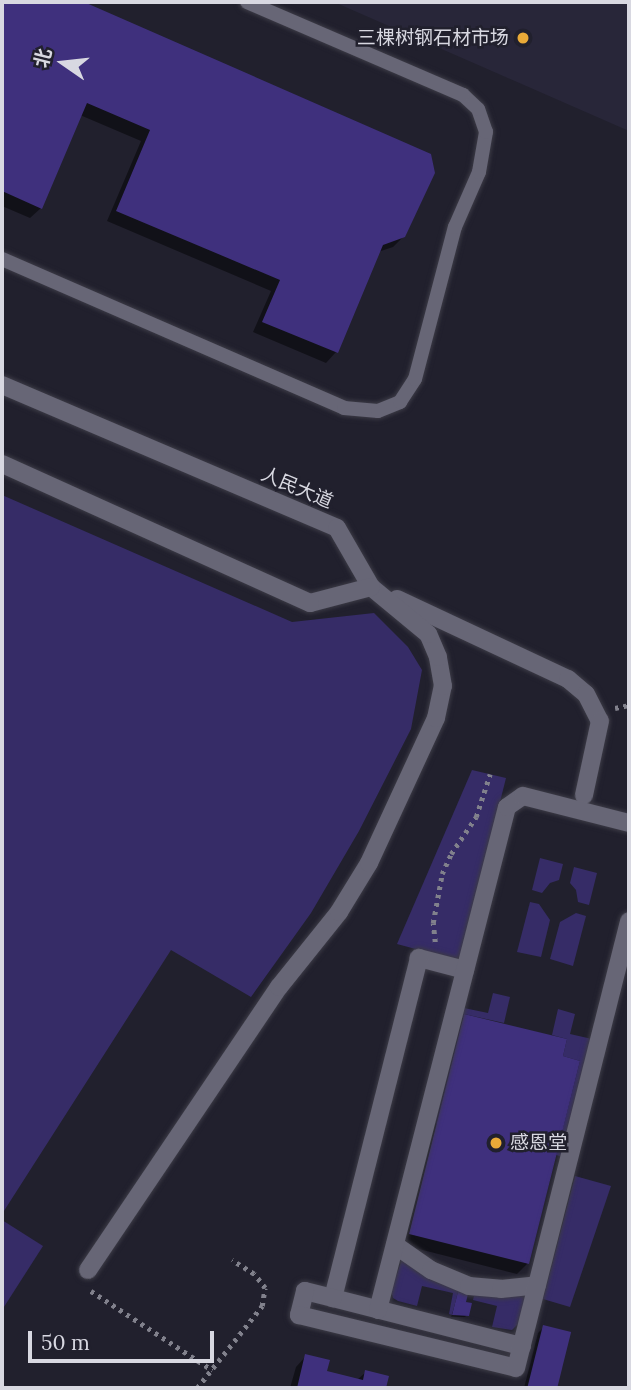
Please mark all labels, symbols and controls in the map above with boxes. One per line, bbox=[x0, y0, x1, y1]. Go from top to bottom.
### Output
place label: 三棵树钢石材市场 bbox=[357, 27, 509, 49]
north arrow bbox=[28, 28, 98, 98]
marker: 三棵树钢石材市场 bbox=[515, 30, 531, 46]
text: 北 bbox=[29, 46, 57, 70]
street label: 人民大道 bbox=[258, 463, 336, 513]
place label: 感恩堂 bbox=[510, 1132, 567, 1154]
marker: 感恩堂 bbox=[488, 1135, 504, 1151]
scale bar bbox=[32, 1316, 217, 1360]
text: 50 m bbox=[41, 1329, 90, 1356]

